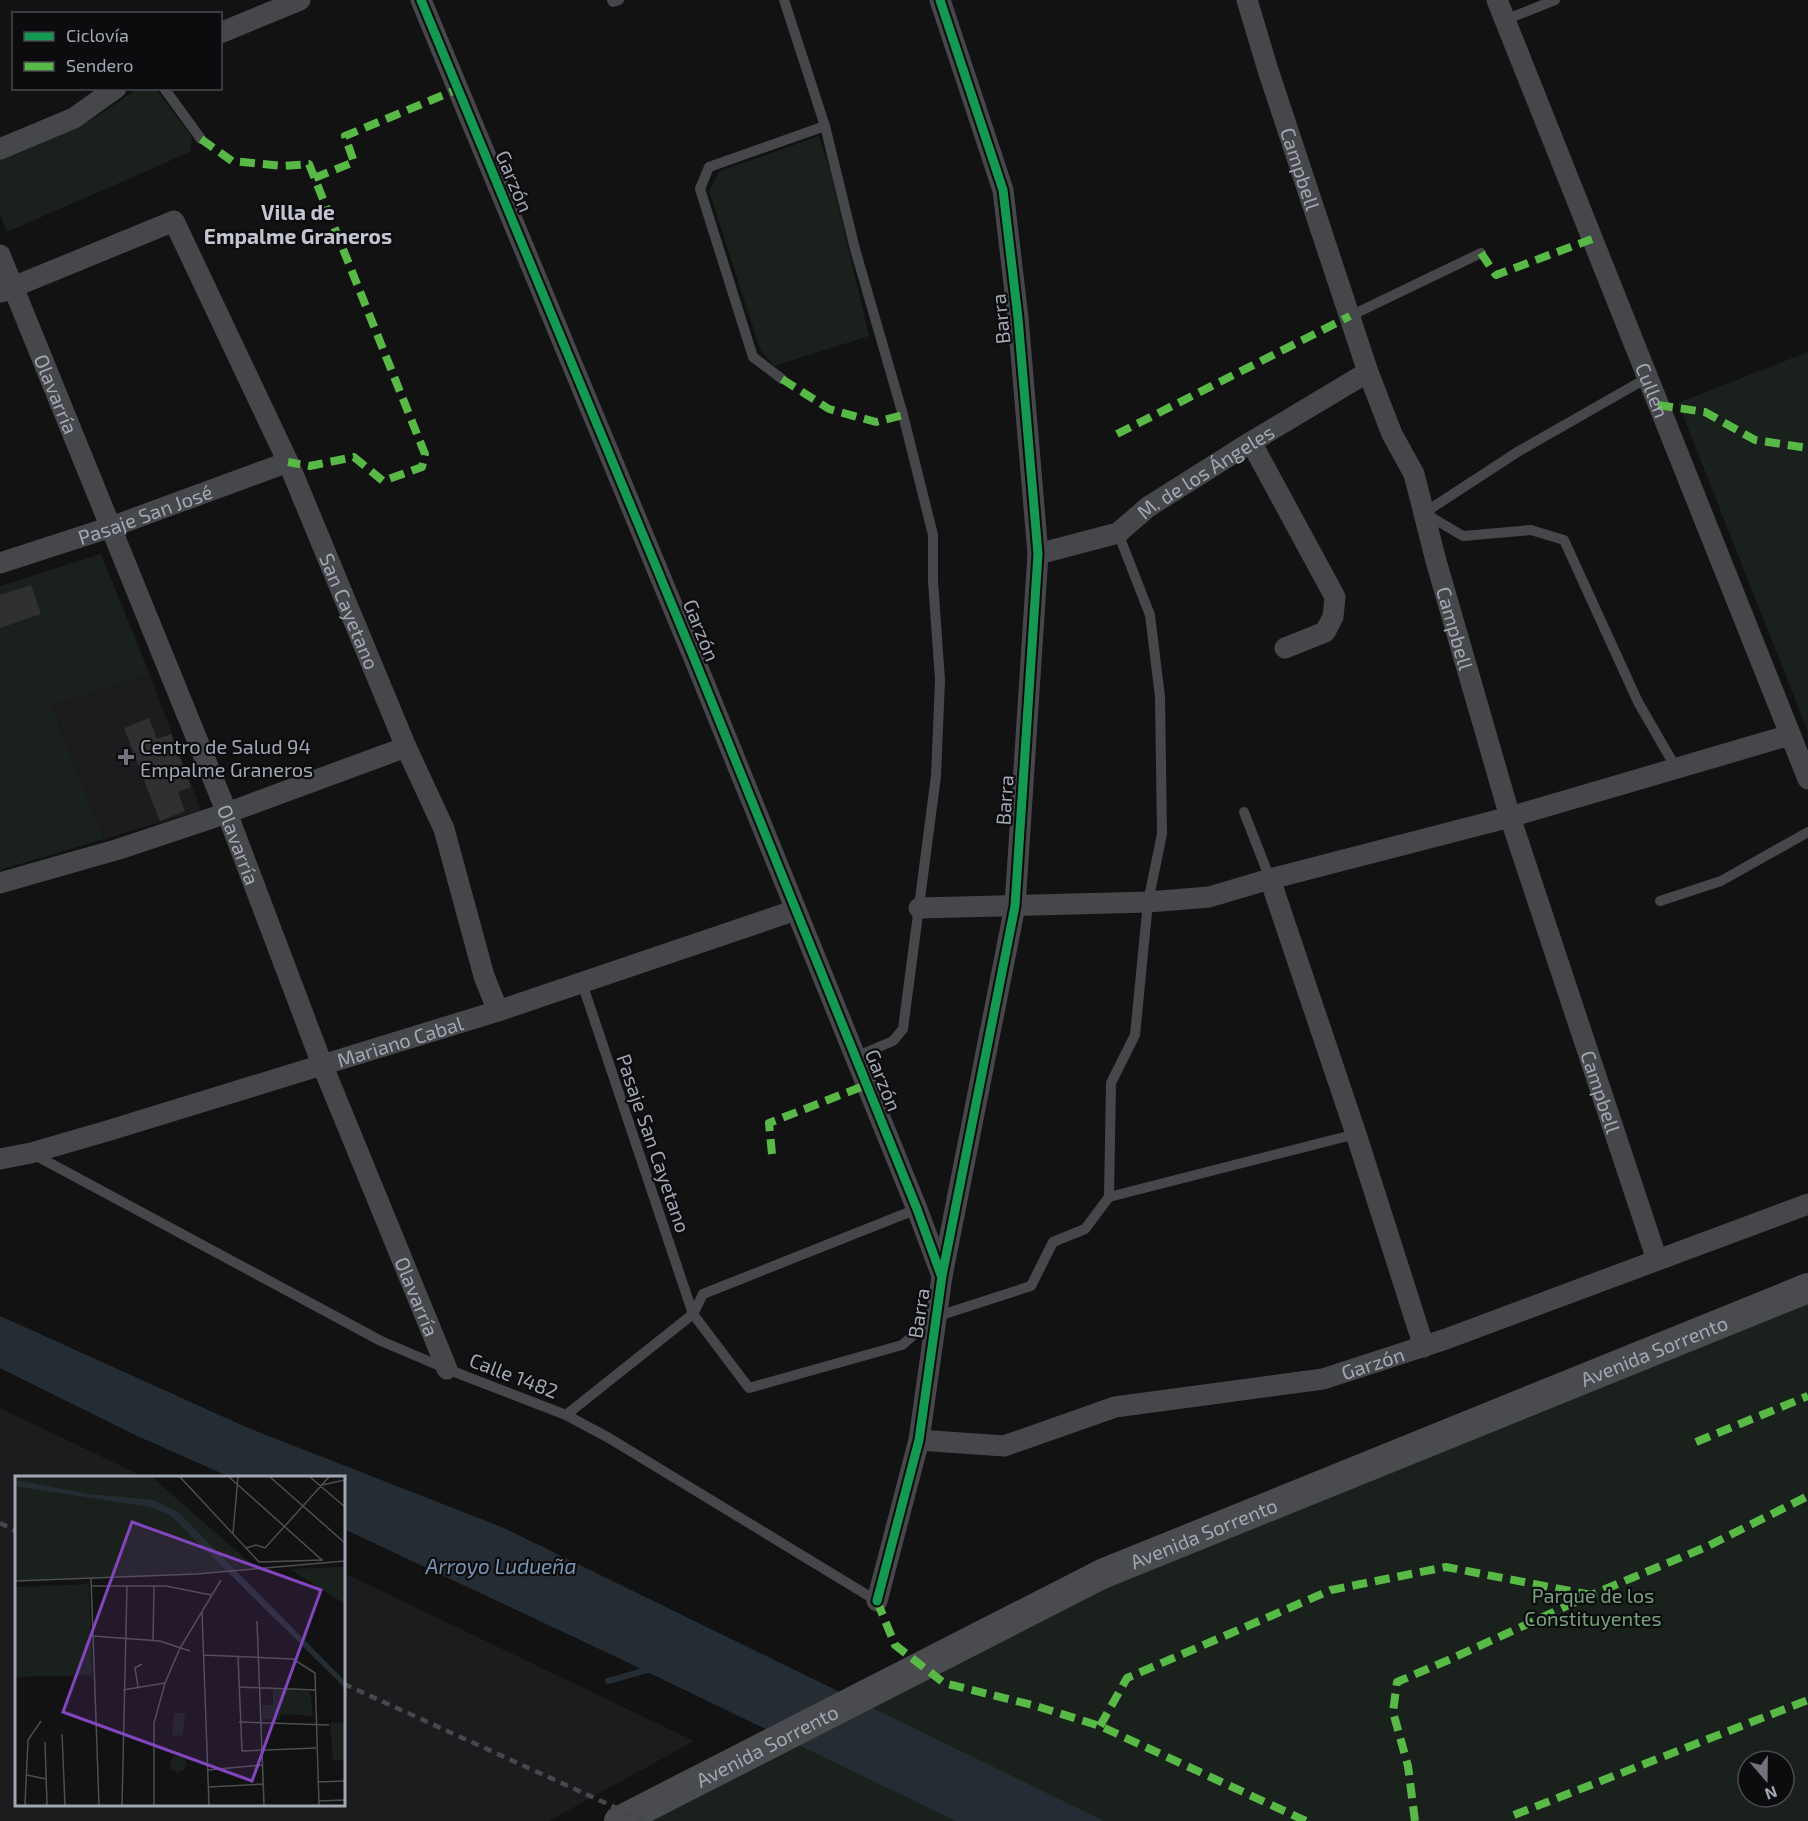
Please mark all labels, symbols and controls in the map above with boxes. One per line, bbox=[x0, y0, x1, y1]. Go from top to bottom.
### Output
legend bbox=[12, 12, 222, 90]
text: Ciclovía bbox=[66, 24, 129, 46]
text: Sendero bbox=[66, 54, 133, 76]
street label: Campbell bbox=[1276, 124, 1326, 213]
street label: Garzón bbox=[491, 147, 539, 215]
district label: Villa de Empalme Graneros bbox=[204, 199, 392, 248]
street label: Barra bbox=[985, 293, 1015, 345]
street label: Olavarría bbox=[30, 351, 83, 437]
street label: Cullen bbox=[1631, 359, 1674, 421]
street label: M. de los Ángeles bbox=[1132, 419, 1278, 523]
street label: Pasaje San José bbox=[75, 479, 215, 549]
street label: San Cayetano bbox=[315, 549, 384, 673]
street label: Campbell bbox=[1432, 584, 1479, 673]
street label: Garzón bbox=[679, 595, 725, 665]
place label: Centro de Salud 94 Empalme Graneros bbox=[140, 734, 313, 781]
marker: Centro de Salud 94 Empalme Graneros bbox=[117, 748, 135, 766]
street label: Barra bbox=[990, 774, 1018, 826]
street label: Olavarría bbox=[213, 801, 265, 888]
street label: Mariano Cabal bbox=[334, 1010, 466, 1072]
street label: Garzón bbox=[861, 1045, 907, 1115]
street label: Campbell bbox=[1576, 1047, 1626, 1136]
street label: Pasaje San Cayetano bbox=[612, 1050, 696, 1236]
street label: Olavarría bbox=[390, 1253, 444, 1340]
street label: Barra bbox=[902, 1286, 934, 1340]
street label: Avenida Sorrento bbox=[1577, 1310, 1731, 1391]
street label: Garzón bbox=[1338, 1341, 1407, 1384]
street label: Calle 1482 bbox=[466, 1347, 562, 1403]
inset map bbox=[15, 1476, 345, 1806]
street label: Avenida Sorrento bbox=[1126, 1492, 1281, 1573]
water label: Arroyo Ludueña bbox=[424, 1553, 577, 1579]
park label: Parque de los Constituyentes bbox=[1524, 1583, 1662, 1630]
street label: Avenida Sorrento bbox=[692, 1699, 842, 1792]
north arrow bbox=[1736, 1749, 1796, 1809]
text: N bbox=[1763, 1783, 1780, 1804]

